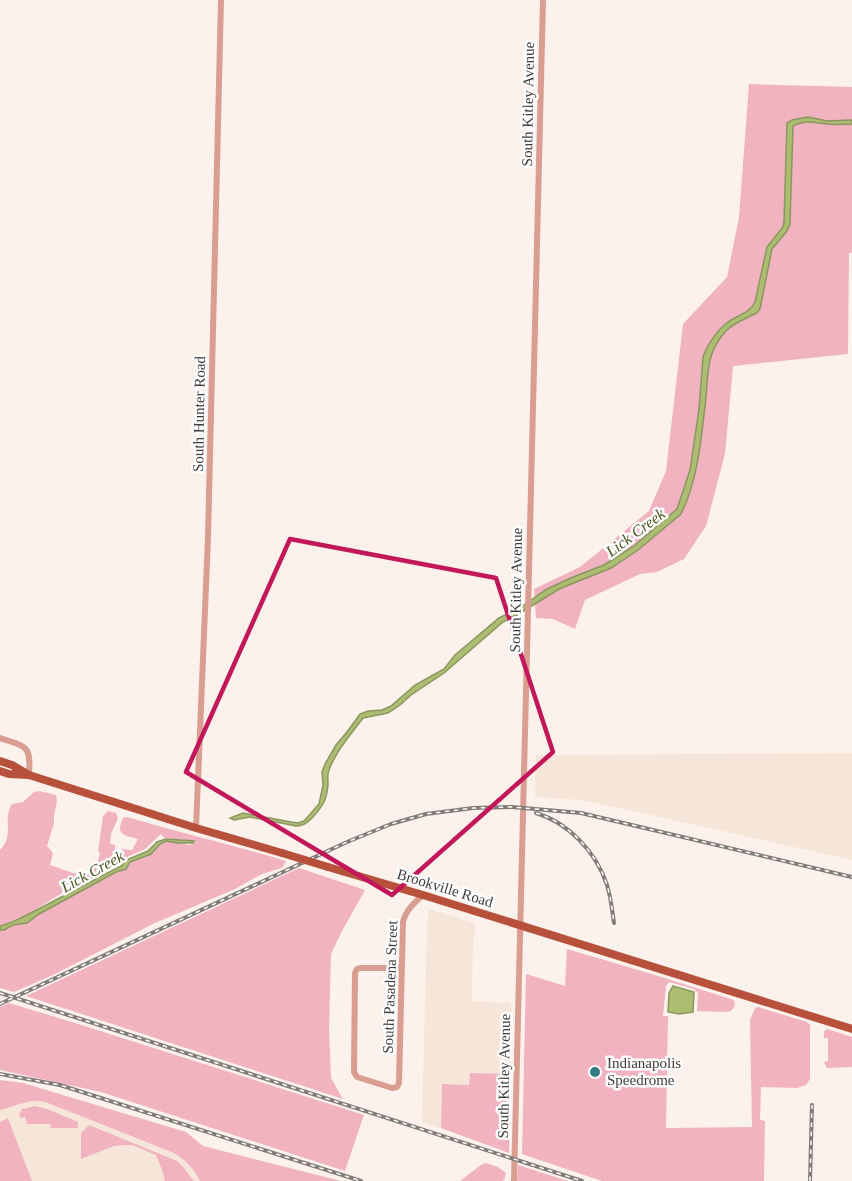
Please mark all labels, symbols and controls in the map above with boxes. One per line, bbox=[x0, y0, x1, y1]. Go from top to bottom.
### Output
street label: South Kitley Avenue bbox=[519, 41, 537, 166]
street label: South Hunter Road bbox=[190, 355, 208, 472]
water label: Lick Creek bbox=[602, 504, 669, 561]
street label: South Kitley Avenue bbox=[507, 527, 525, 652]
water label: Lick Creek bbox=[57, 847, 127, 896]
street label: Brookville Road bbox=[395, 866, 495, 910]
street label: South Pasadena Street bbox=[380, 919, 400, 1054]
street label: South Kitley Avenue bbox=[495, 1013, 513, 1138]
place label: Indianapolis Speedrome bbox=[607, 1055, 681, 1088]
marker: Indianapolis Speedrome bbox=[588, 1065, 602, 1079]

